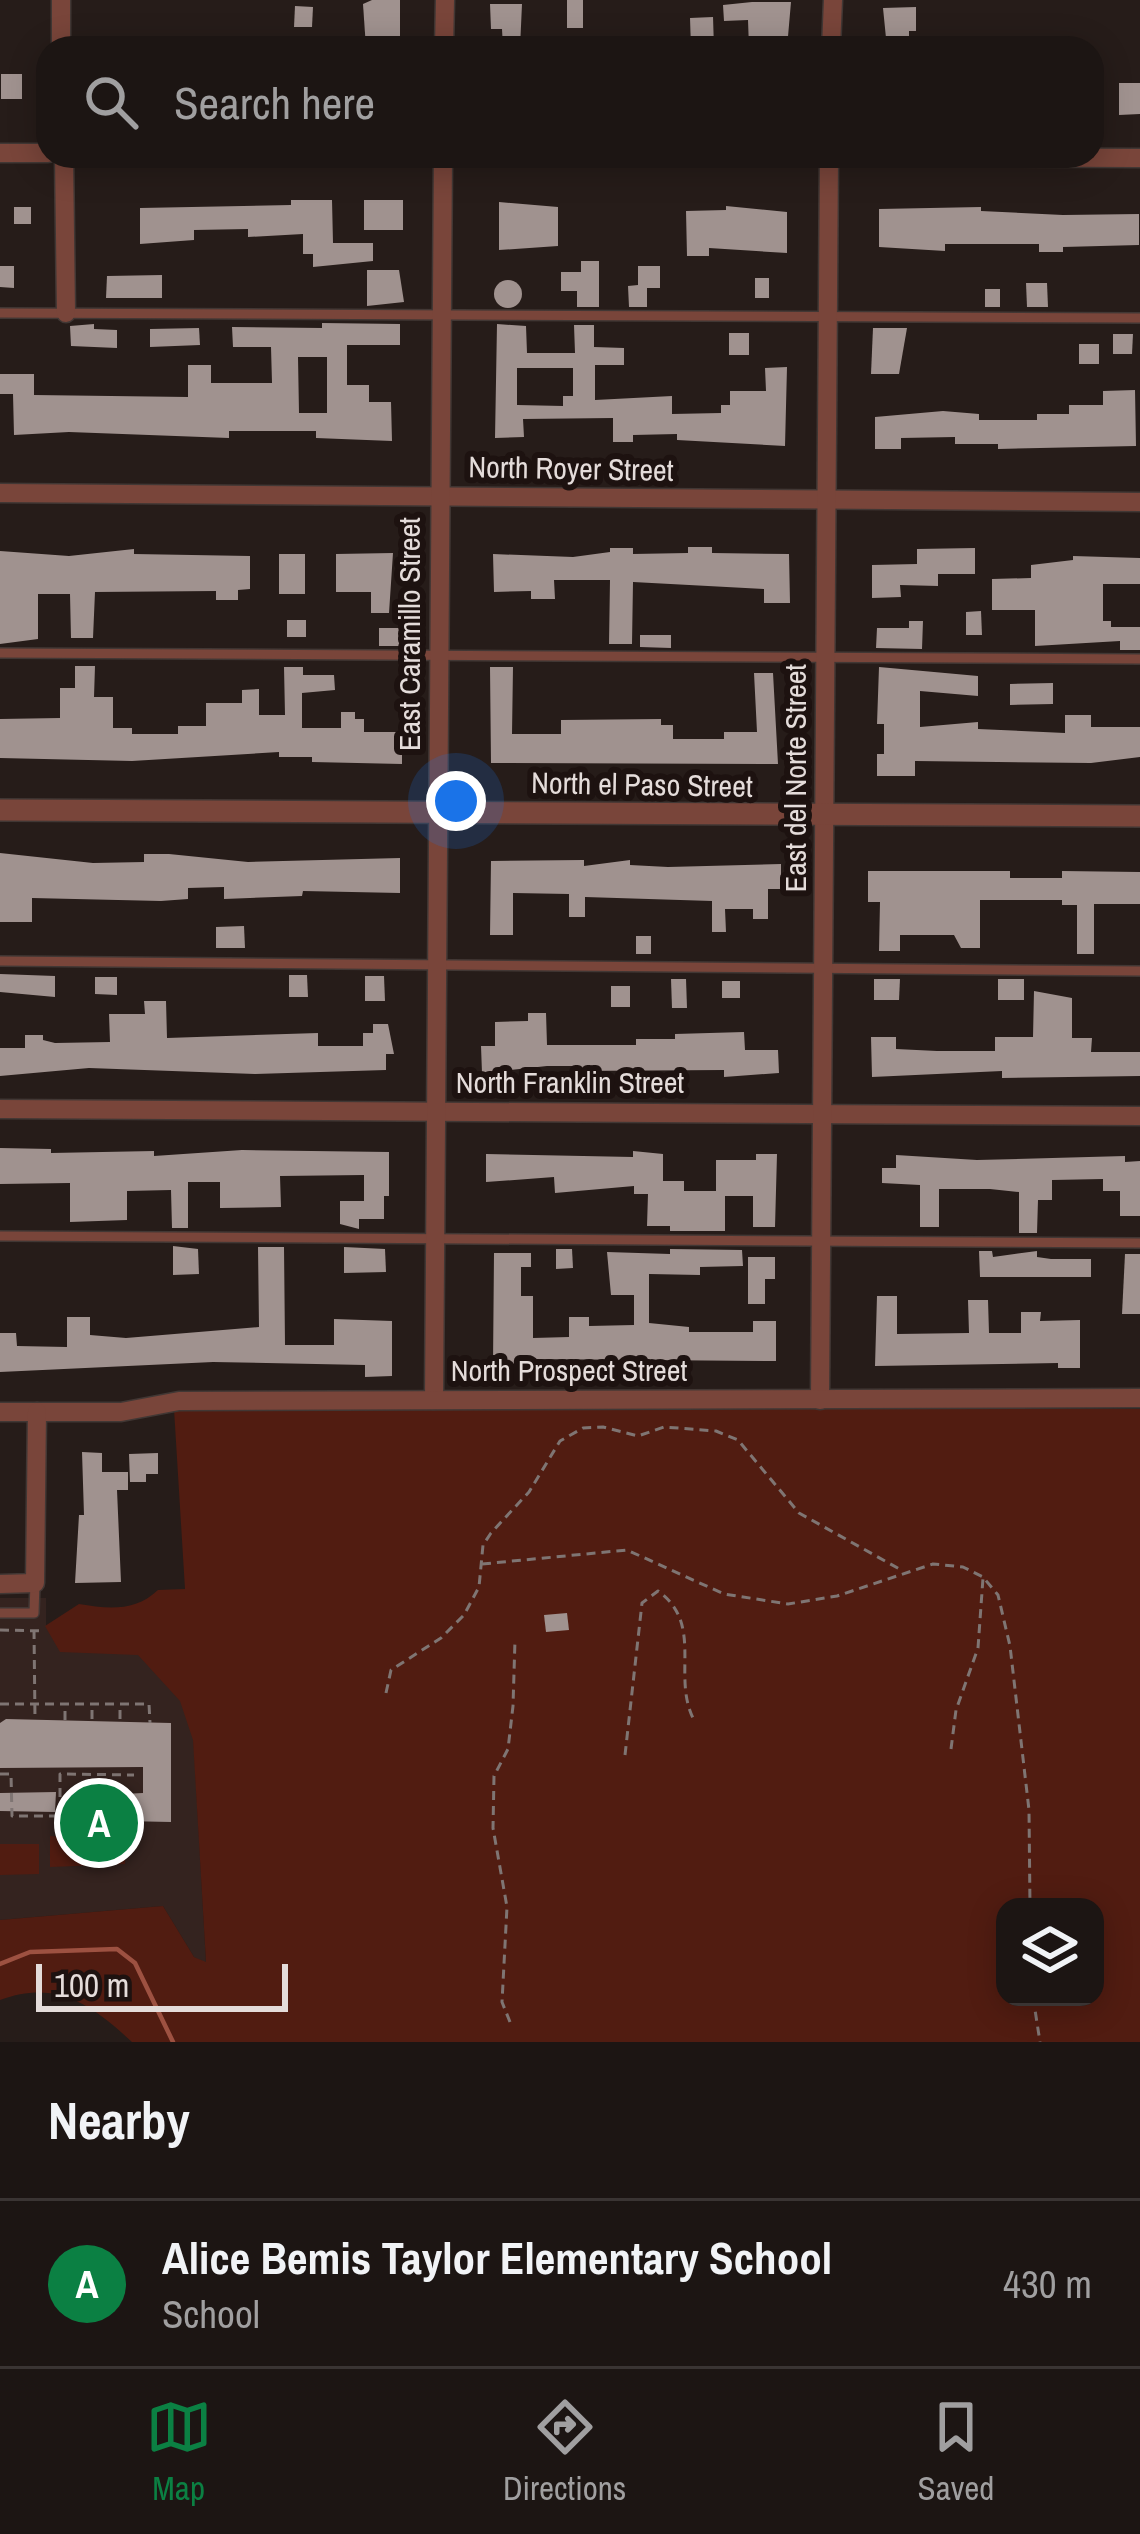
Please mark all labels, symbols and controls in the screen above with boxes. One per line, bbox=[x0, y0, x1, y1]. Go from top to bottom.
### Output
search box bbox=[36, 36, 1104, 168]
icon: search bbox=[78, 69, 144, 135]
text: Search here bbox=[174, 72, 375, 133]
street label: North Royer Street bbox=[468, 446, 674, 490]
street label: East Caramillo Street bbox=[389, 517, 429, 751]
street label: East del Norte Street bbox=[775, 664, 815, 892]
street label: North el Paso Street bbox=[531, 762, 753, 806]
your location bbox=[426, 771, 486, 831]
street label: North Franklin Street bbox=[456, 1062, 684, 1102]
street label: North Prospect Street bbox=[451, 1350, 687, 1390]
pin: A bbox=[60, 1778, 138, 1868]
map controls bbox=[996, 1898, 1104, 2006]
button: layers bbox=[996, 1898, 1104, 2006]
scale bar bbox=[36, 1958, 288, 2011]
text: 100 m bbox=[54, 1963, 129, 2007]
text: Nearby bbox=[48, 2086, 190, 2155]
text: Alice Bemis Taylor Elementary School bbox=[162, 2227, 832, 2288]
text: A bbox=[75, 2258, 99, 2310]
text: 430 m bbox=[1003, 2258, 1092, 2310]
text: School bbox=[162, 2288, 260, 2340]
tab: Map bbox=[146, 2394, 212, 2510]
tab: Directions bbox=[503, 2394, 626, 2510]
tab: Saved bbox=[918, 2394, 994, 2510]

